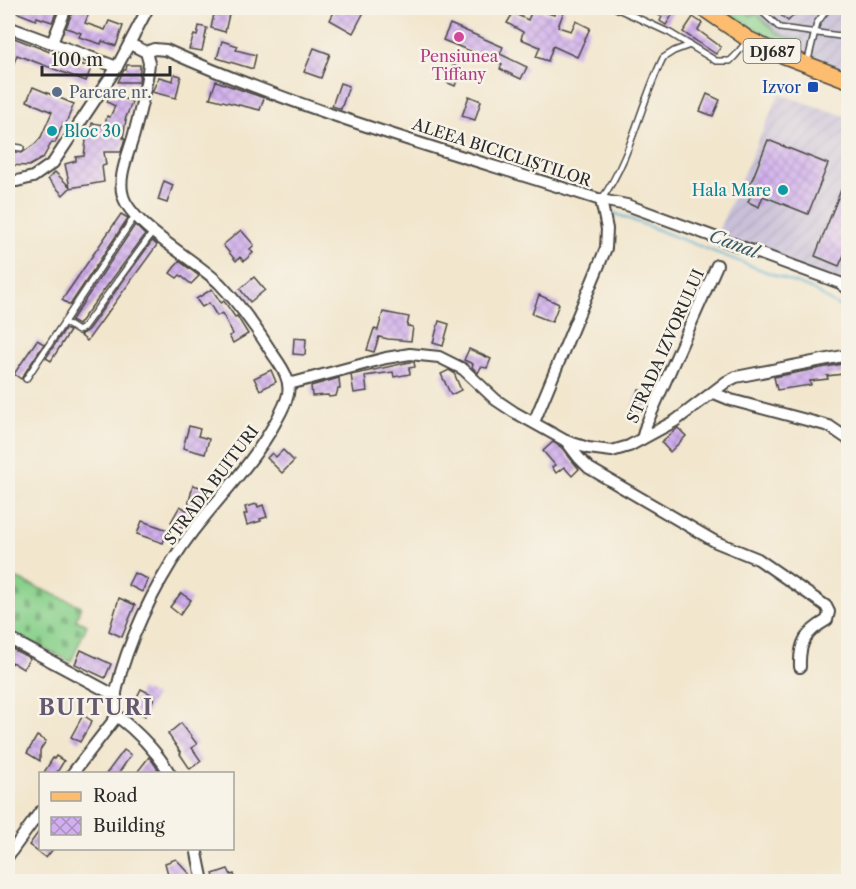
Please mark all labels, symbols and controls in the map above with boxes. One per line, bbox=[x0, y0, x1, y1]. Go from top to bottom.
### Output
marker: Pensiunea Tiffany bbox=[452, 30, 466, 44]
scale bar bbox=[42, 39, 170, 77]
road number: DJ687 bbox=[744, 39, 800, 63]
place label: Pensiunea Tiffany bbox=[420, 46, 499, 84]
text: 100 m bbox=[51, 49, 103, 71]
place label: Izvor bbox=[762, 77, 801, 97]
marker: Izvor bbox=[806, 80, 820, 94]
place label: Parcare nr. bbox=[69, 82, 152, 102]
marker: Parcare nr. bbox=[50, 85, 64, 99]
street label: ALEEA BICICLIȘTILOR bbox=[409, 113, 595, 191]
place label: Bloc 30 bbox=[64, 121, 121, 141]
marker: Bloc 30 bbox=[45, 124, 59, 138]
place label: Hala Mare bbox=[692, 180, 771, 200]
marker: Hala Mare bbox=[776, 183, 790, 197]
water label: Canal bbox=[706, 225, 764, 264]
street label: STRADA IZVORULUI bbox=[622, 266, 708, 426]
street label: STRADA BUITURI bbox=[159, 421, 263, 549]
district label: BUITURI bbox=[39, 694, 153, 721]
legend bbox=[39, 772, 234, 850]
text: Road bbox=[93, 785, 138, 807]
text: Building bbox=[93, 815, 165, 837]

